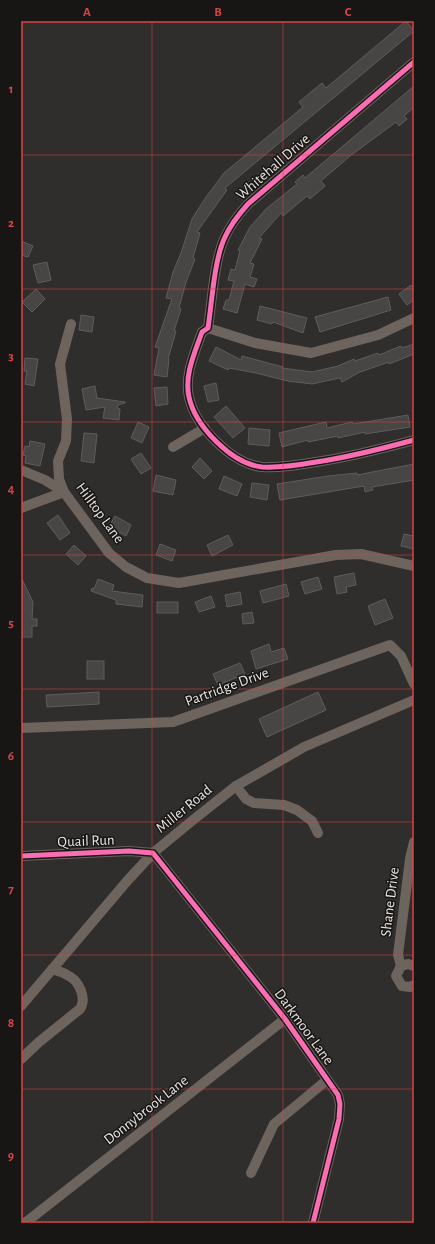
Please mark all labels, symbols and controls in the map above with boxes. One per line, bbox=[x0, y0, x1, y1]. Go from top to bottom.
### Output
text: A bbox=[83, 6, 91, 19]
text: B bbox=[214, 6, 222, 19]
text: C bbox=[345, 6, 352, 19]
text: 1 bbox=[9, 83, 13, 96]
street label: Whitehall Drive bbox=[233, 131, 313, 203]
text: 2 bbox=[8, 217, 14, 230]
text: 3 bbox=[8, 350, 14, 363]
street label: Hilltop Lane bbox=[73, 480, 127, 546]
text: 4 bbox=[8, 483, 15, 496]
text: 5 bbox=[8, 617, 14, 630]
street label: Partridge Drive bbox=[183, 665, 271, 709]
text: 6 bbox=[8, 750, 14, 763]
street label: Miller Road bbox=[153, 782, 215, 836]
street label: Quail Run bbox=[57, 833, 115, 849]
street label: Shane Drive bbox=[378, 866, 402, 938]
text: 7 bbox=[8, 883, 14, 896]
street label: Darkmoor Lane bbox=[272, 986, 336, 1068]
text: 8 bbox=[8, 1017, 14, 1030]
street label: Donnybrook Lane bbox=[101, 1072, 191, 1147]
text: 9 bbox=[8, 1150, 14, 1163]

